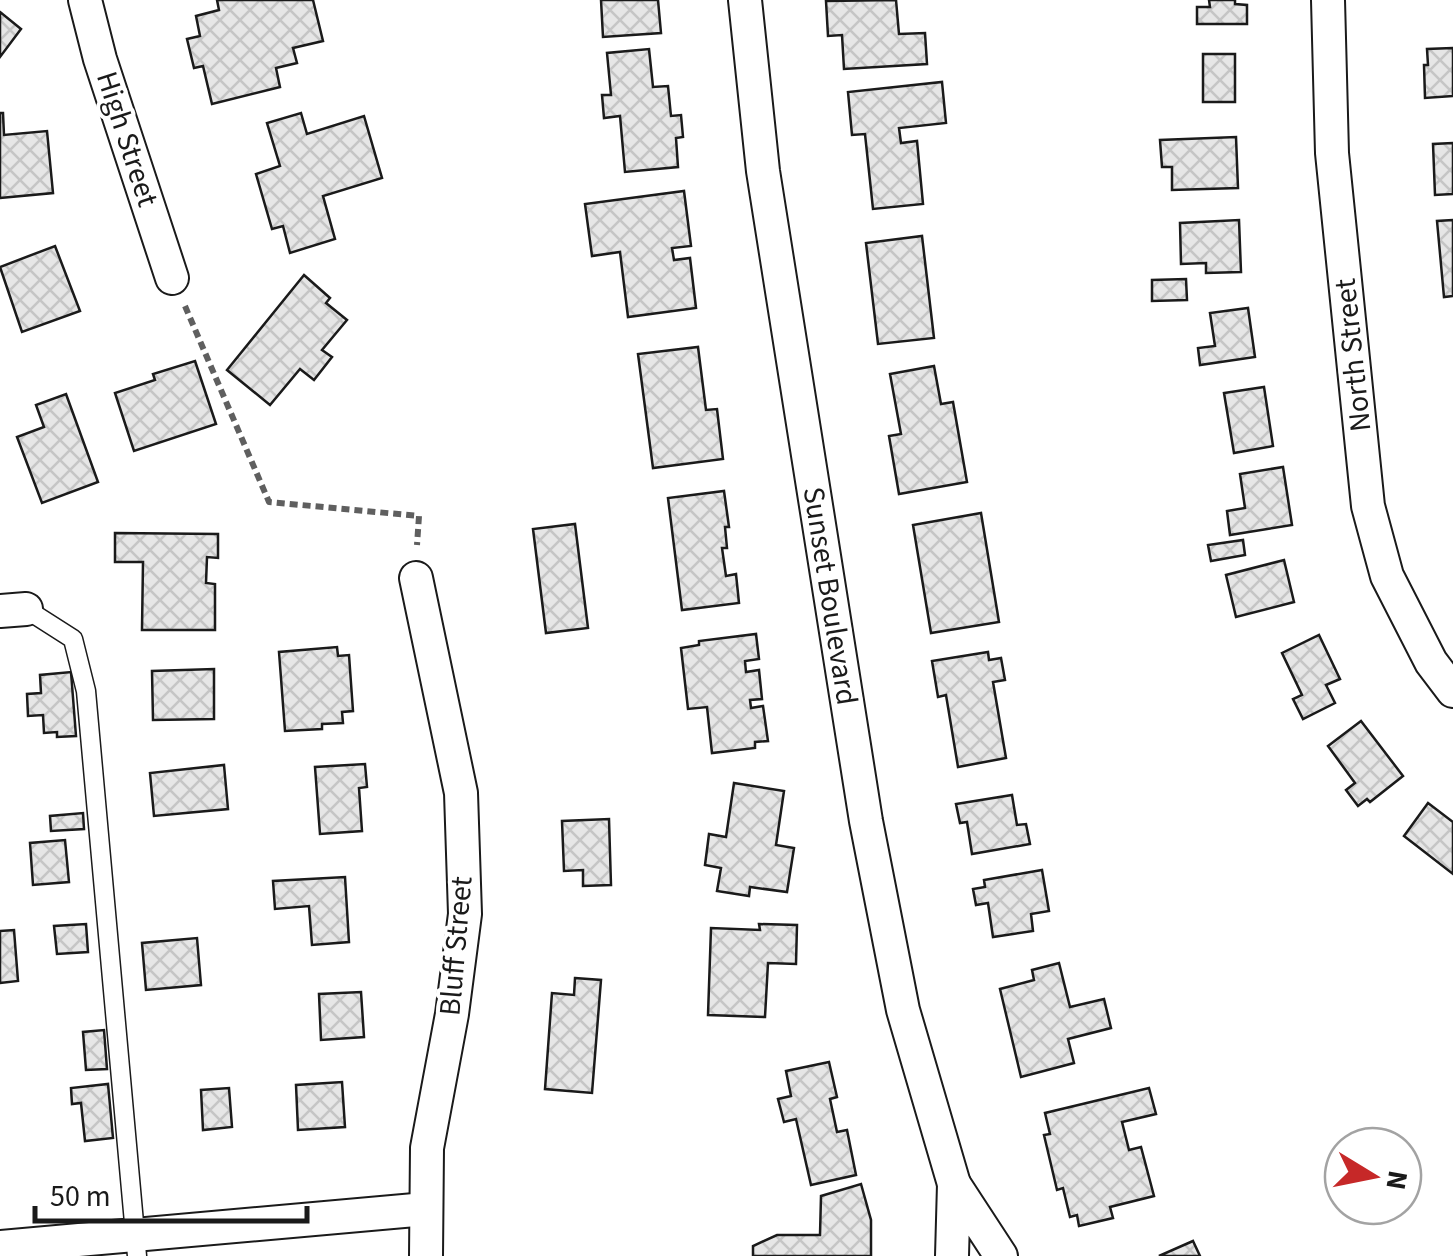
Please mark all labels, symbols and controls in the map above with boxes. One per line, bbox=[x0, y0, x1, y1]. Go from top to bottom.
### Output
street label: High Street bbox=[85, 66, 169, 212]
street label: North Street bbox=[1324, 276, 1382, 434]
street label: Sunset Boulevard bbox=[792, 484, 868, 708]
street label: Bluff Street bbox=[428, 874, 484, 1018]
north arrow bbox=[1323, 1126, 1423, 1226]
scale bar bbox=[35, 1161, 308, 1223]
text: N bbox=[1375, 1168, 1418, 1193]
text: 50 m bbox=[50, 1175, 111, 1218]

